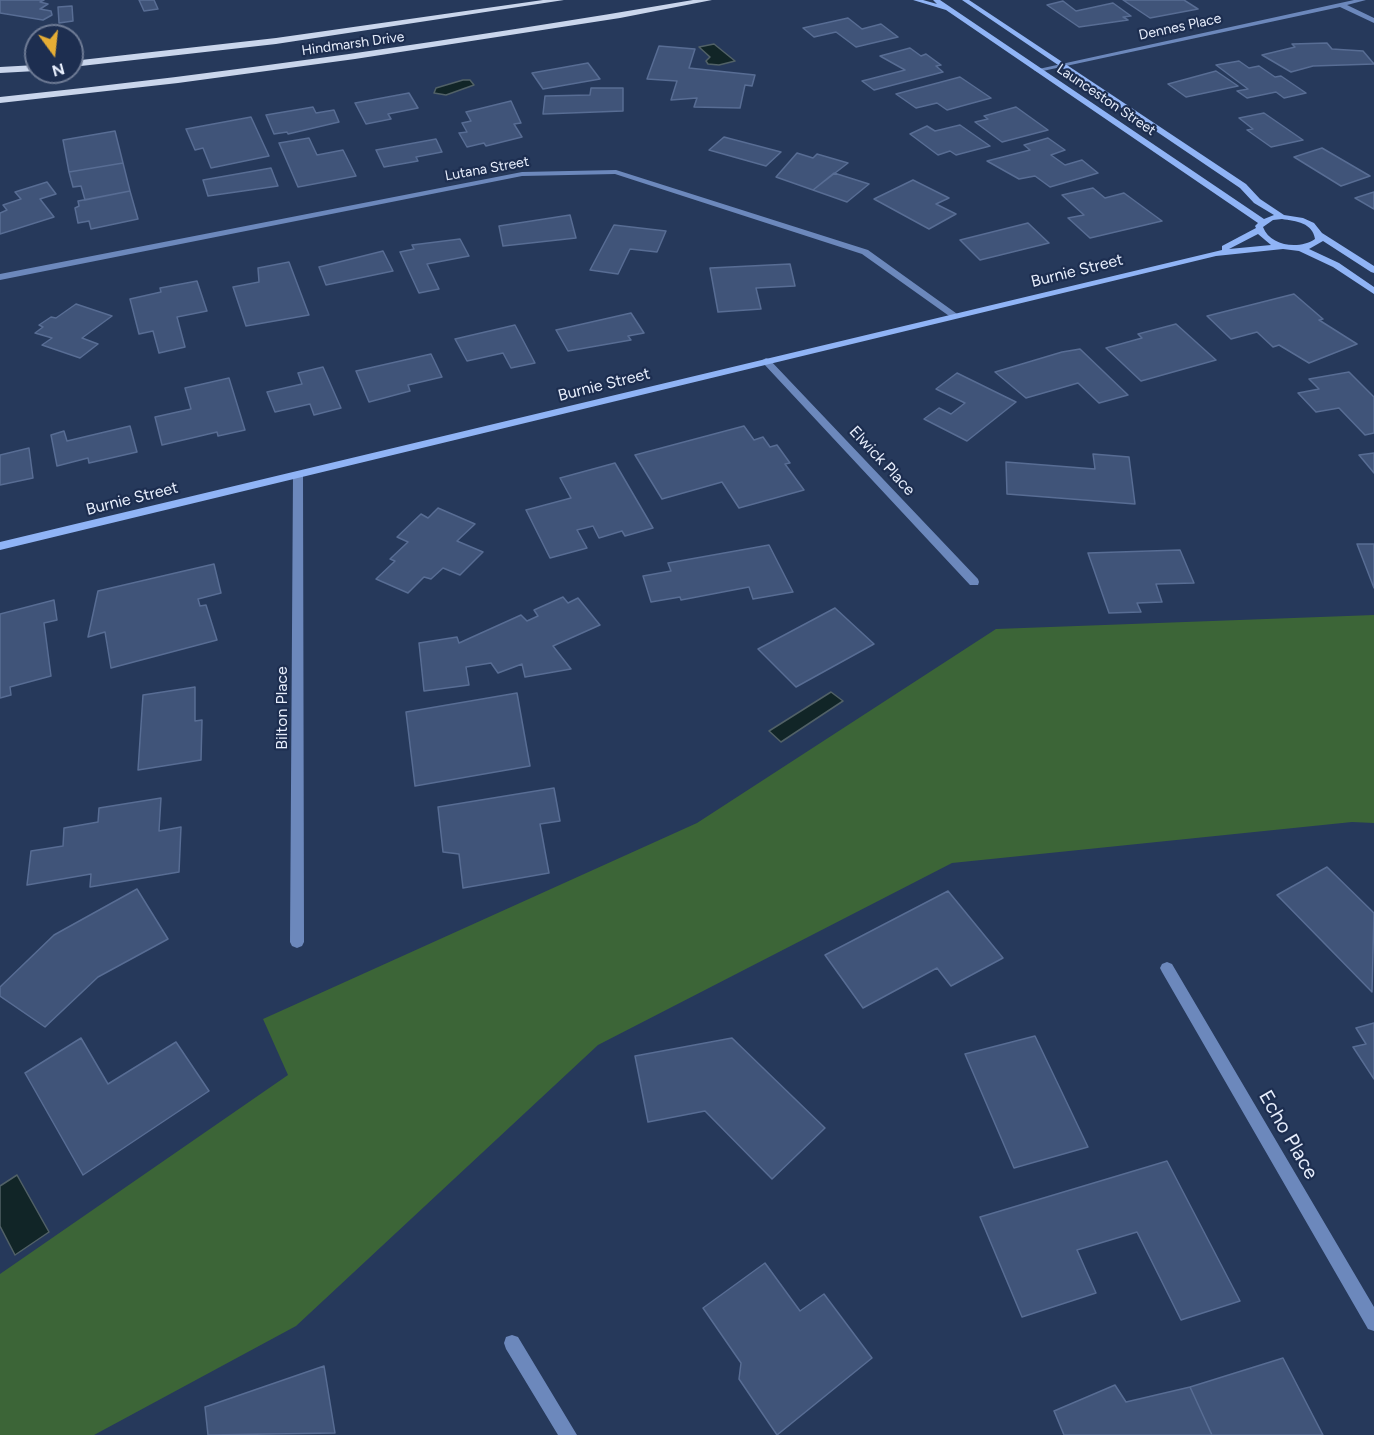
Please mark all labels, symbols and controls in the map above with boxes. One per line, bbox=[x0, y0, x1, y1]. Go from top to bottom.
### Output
street label: Dennes Place bbox=[1137, 10, 1223, 44]
north arrow bbox=[24, 24, 84, 84]
street label: Hindmarsh Drive bbox=[300, 28, 406, 60]
text: N bbox=[50, 59, 67, 81]
street label: Launceston Street bbox=[1053, 61, 1159, 139]
street label: Lutana Street bbox=[444, 153, 530, 185]
street label: Burnie Street bbox=[1029, 250, 1125, 292]
street label: Burnie Street bbox=[556, 364, 652, 406]
street label: Elwick Place bbox=[845, 422, 919, 500]
street label: Burnie Street bbox=[84, 478, 180, 520]
street label: Bilton Place bbox=[272, 666, 292, 750]
street label: Echo Place bbox=[1253, 1086, 1323, 1184]

